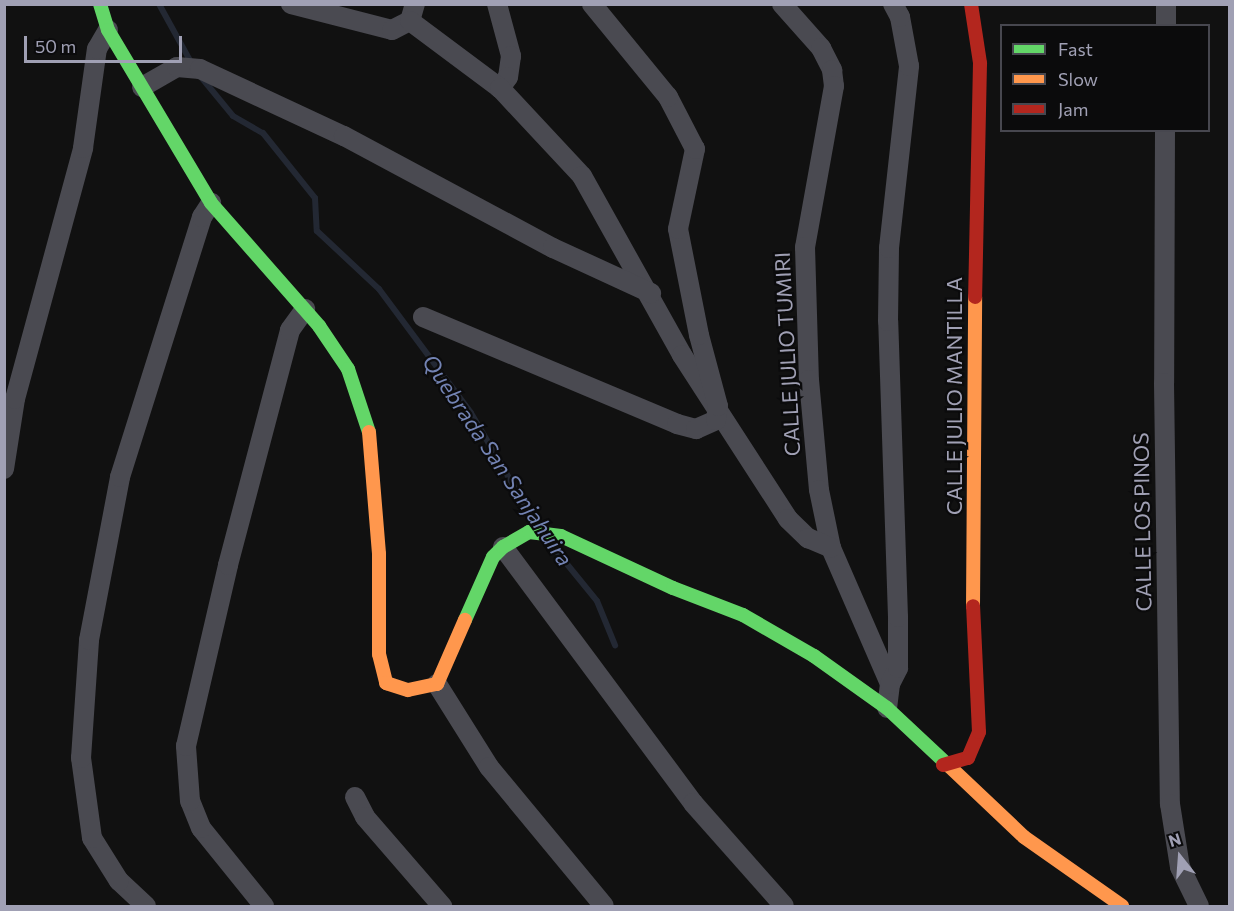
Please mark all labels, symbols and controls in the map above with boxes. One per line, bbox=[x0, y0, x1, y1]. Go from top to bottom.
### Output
scale bar bbox=[27, 24, 184, 62]
legend bbox=[1000, 24, 1210, 132]
text: 50 m bbox=[35, 35, 76, 57]
text: Fast bbox=[1058, 38, 1093, 60]
text: Slow bbox=[1058, 68, 1098, 90]
text: Jam bbox=[1058, 98, 1088, 120]
street label: CALLE JULIO TUMIRI bbox=[769, 251, 805, 457]
street label: CALLE JULIO MANTILLA bbox=[941, 277, 967, 515]
water label: Quebrada San Sanjahuira bbox=[417, 349, 579, 571]
street label: CALLE LOS PINOS bbox=[1128, 432, 1156, 612]
north arrow bbox=[1150, 827, 1210, 887]
text: N bbox=[1166, 828, 1183, 850]

